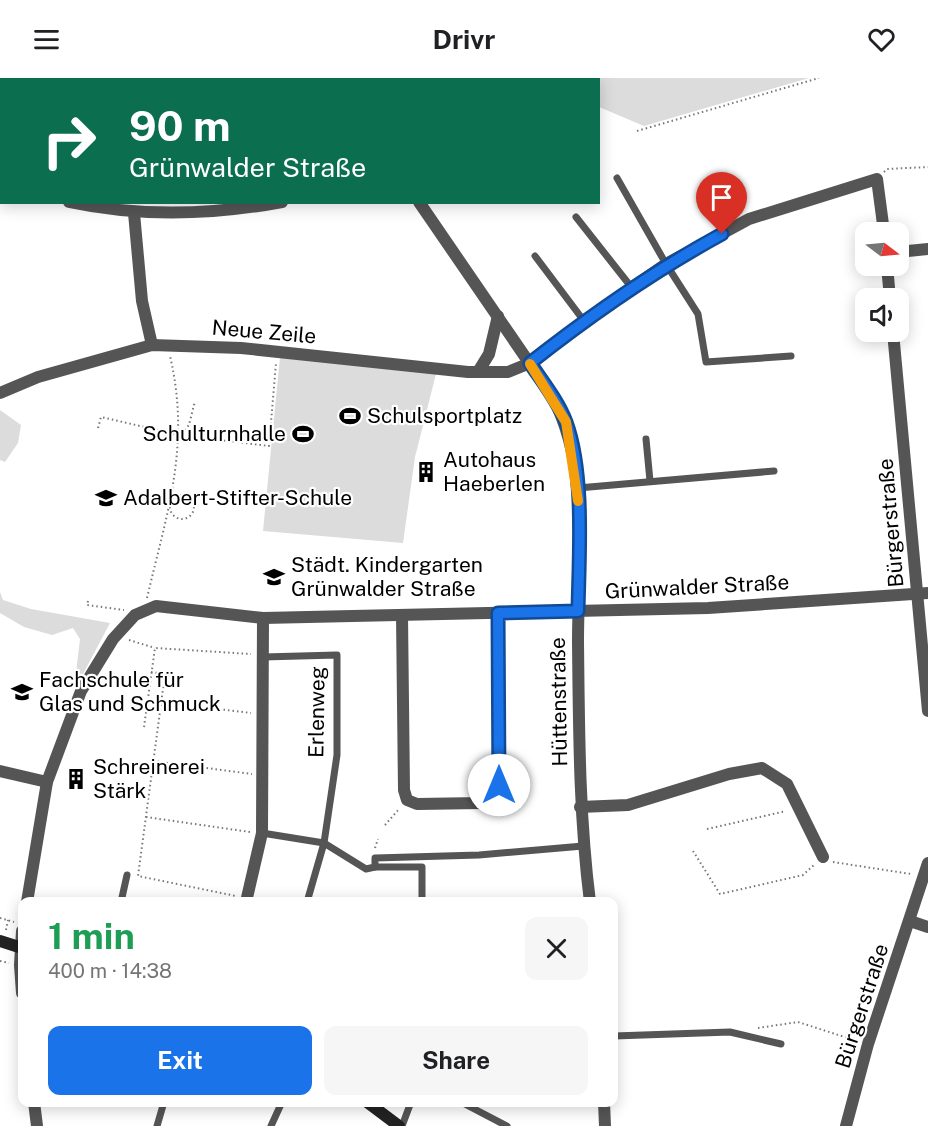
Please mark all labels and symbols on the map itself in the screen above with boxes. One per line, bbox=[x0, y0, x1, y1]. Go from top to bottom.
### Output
pin bbox=[696, 172, 747, 234]
north arrow bbox=[855, 222, 909, 276]
street label: Neue Zeile bbox=[211, 314, 317, 349]
place label: Schulsportplatz bbox=[367, 403, 522, 428]
sports icon: Schulsportplatz bbox=[338, 404, 362, 428]
place label: Schulturnhalle bbox=[142, 421, 286, 446]
sports icon: Schulturnhalle bbox=[291, 422, 315, 446]
place label: Autohaus Haeberlen bbox=[443, 447, 545, 496]
street label: Bürgerstraße bbox=[872, 458, 909, 589]
building icon: Autohaus Haeberlen bbox=[414, 460, 438, 484]
place label: Adalbert-Stifter-Schule bbox=[123, 485, 352, 510]
school or university icon: Adalbert-Stifter-Schule bbox=[94, 486, 118, 510]
place label: Städt. Kindergarten Grünwalder Straße bbox=[291, 552, 483, 601]
school or university icon: Städt. Kindergarten Grünwalder Straße bbox=[262, 565, 286, 589]
street label: Grünwalder Straße bbox=[604, 569, 790, 604]
street label: Hüttenstraße bbox=[545, 637, 572, 767]
street label: Erlenweg bbox=[303, 666, 330, 758]
place label: Fachschule für Glas und Schmuck bbox=[39, 667, 221, 716]
school or university icon: Fachschule für Glas und Schmuck bbox=[10, 680, 34, 704]
position arrow bbox=[467, 753, 531, 817]
place label: Schreinerei Stärk bbox=[93, 754, 205, 803]
building icon: Schreinerei Stärk bbox=[64, 767, 88, 791]
street label: Bürgerstraße bbox=[830, 940, 893, 1071]

